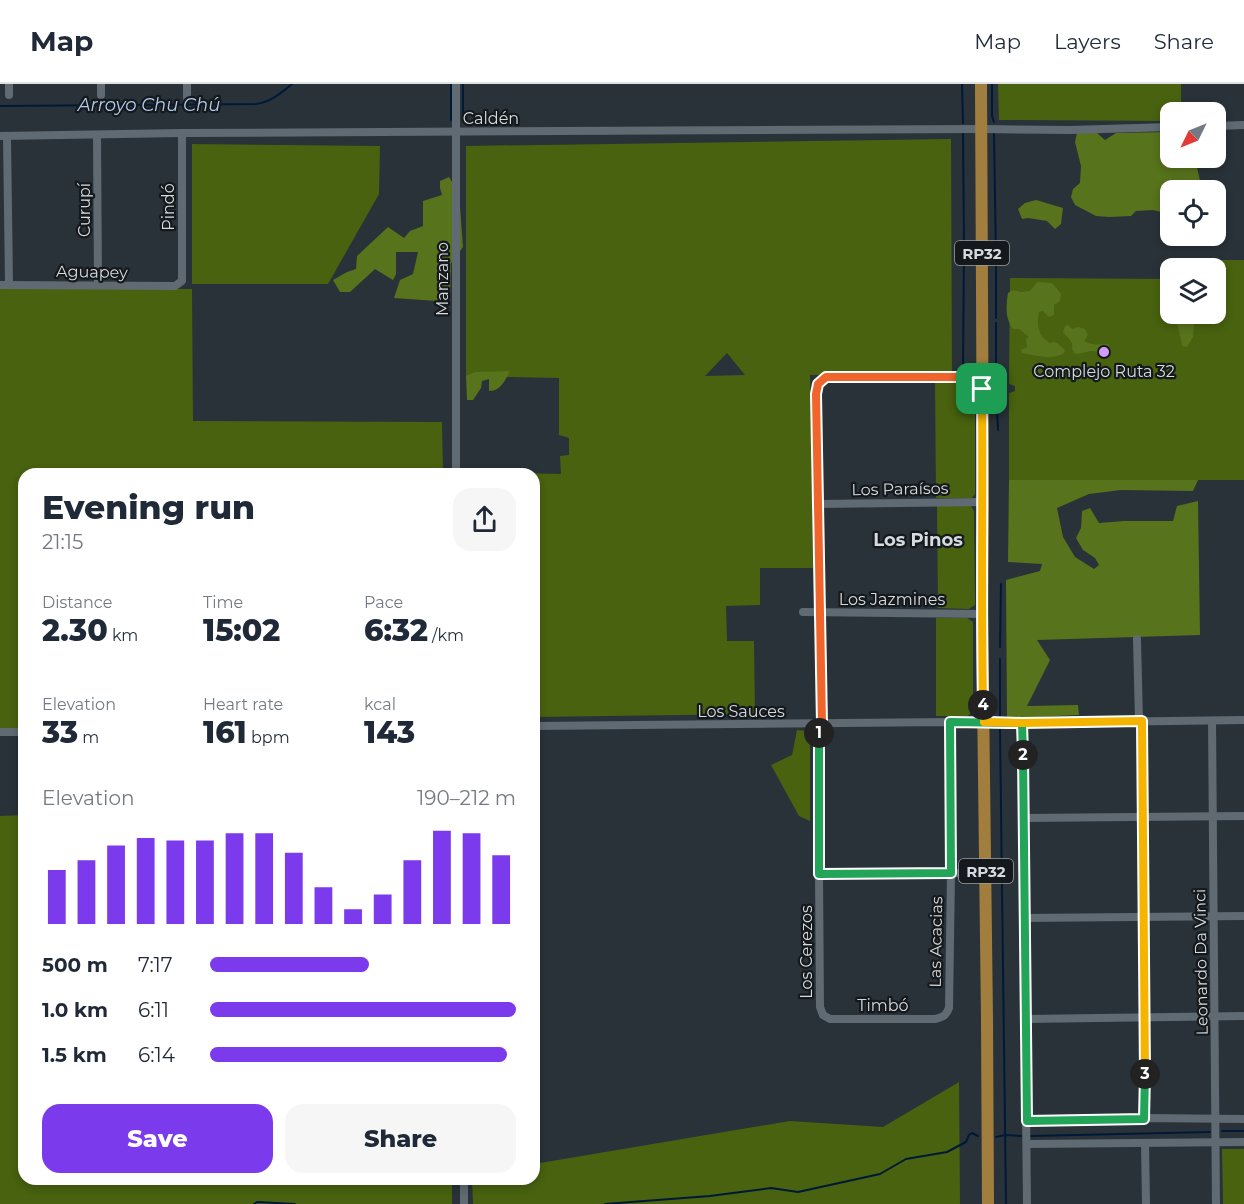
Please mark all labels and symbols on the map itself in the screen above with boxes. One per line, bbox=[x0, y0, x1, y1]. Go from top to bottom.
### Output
water label: Arroyo Chu Chú bbox=[77, 94, 220, 116]
north arrow bbox=[1160, 102, 1226, 168]
street label: Caldén bbox=[463, 109, 519, 128]
street label: Curupí bbox=[75, 182, 94, 237]
street label: Pindó bbox=[159, 183, 178, 231]
road number: RP32 bbox=[955, 241, 1009, 265]
street label: Manzano bbox=[433, 242, 452, 316]
street label: Aguapey bbox=[56, 262, 128, 282]
marker: Complejo Ruta 32 bbox=[1097, 345, 1111, 359]
place label: Complejo Ruta 32 bbox=[1033, 362, 1175, 381]
pin bbox=[956, 363, 1007, 414]
street label: Los Paraísos bbox=[851, 479, 949, 499]
district label: Los Pinos bbox=[873, 529, 963, 551]
street label: Los Jazmines bbox=[839, 590, 945, 609]
pin: 4 bbox=[968, 690, 998, 720]
street label: Los Sauces bbox=[697, 702, 785, 721]
pin: 1 bbox=[804, 718, 834, 748]
pin: 2 bbox=[1008, 740, 1038, 770]
road number: RP32 bbox=[959, 859, 1013, 883]
street label: Leonardo Da Vinci bbox=[1190, 889, 1212, 1035]
street label: Las Acacias bbox=[926, 896, 946, 988]
street label: Los Cerezos bbox=[797, 905, 816, 999]
street label: Timbó bbox=[857, 996, 909, 1015]
pin: 3 bbox=[1130, 1059, 1160, 1089]

